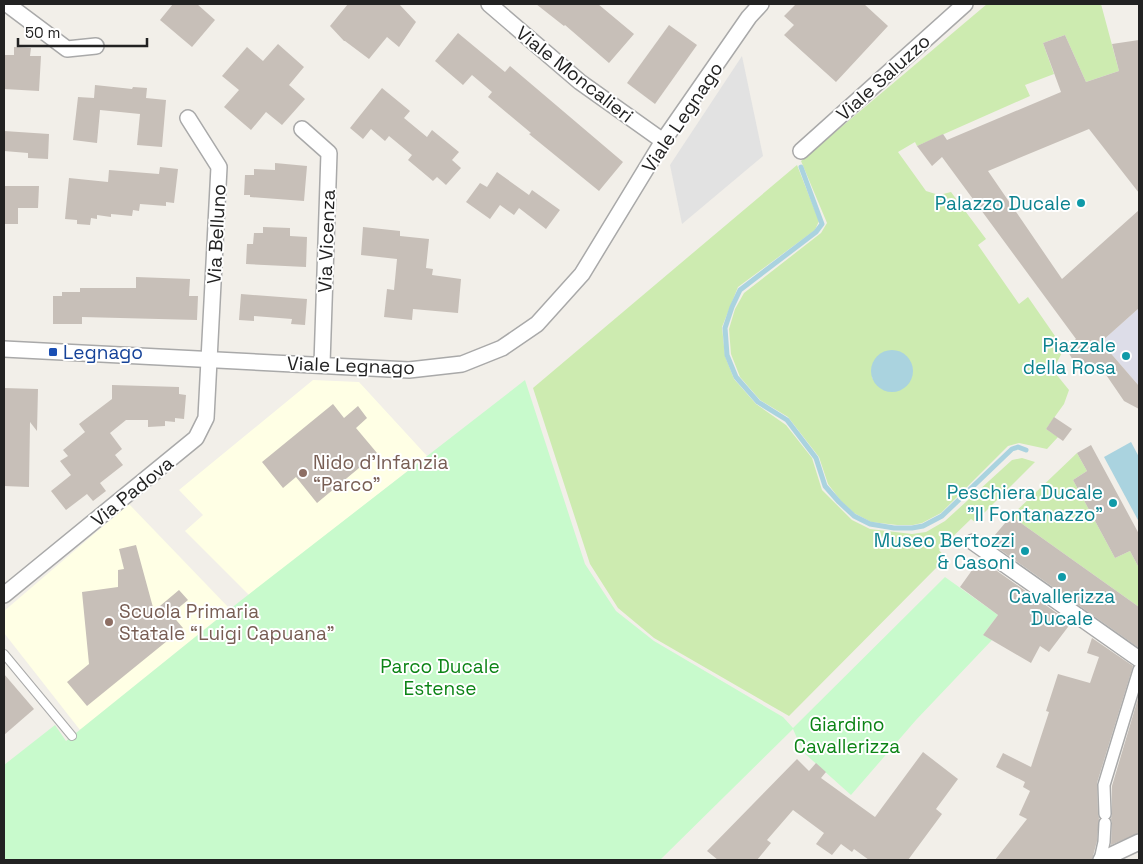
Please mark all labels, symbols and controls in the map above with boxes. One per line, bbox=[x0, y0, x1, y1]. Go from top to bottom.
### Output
scale bar bbox=[18, 15, 146, 47]
street label: Viale Moncalieri bbox=[511, 21, 639, 128]
text: 50 m bbox=[25, 23, 60, 42]
street label: Viale Saluzzo bbox=[831, 29, 936, 126]
street label: Viale Legnago bbox=[636, 57, 729, 177]
street label: Via Belluno bbox=[201, 183, 232, 285]
street label: Via Vicenza bbox=[312, 189, 341, 293]
place label: Palazzo Ducale bbox=[935, 191, 1071, 216]
marker: Palazzo Ducale bbox=[1075, 197, 1087, 209]
place label: Piazzale della Rosa bbox=[1023, 333, 1116, 380]
place label: Legnago bbox=[63, 340, 143, 365]
marker: Legnago bbox=[47, 346, 59, 358]
marker: Piazzale della Rosa bbox=[1120, 350, 1132, 362]
street label: Viale Legnago bbox=[287, 351, 415, 380]
place label: Nido d’Infanzia “Parco” bbox=[313, 450, 448, 497]
street label: Via Padova bbox=[86, 451, 179, 532]
marker: Nido d’Infanzia “Parco” bbox=[297, 467, 309, 479]
place label: Peschiera Ducale "Il Fontanazzo" bbox=[947, 480, 1103, 527]
marker: Peschiera Ducale "Il Fontanazzo" bbox=[1107, 497, 1119, 509]
place label: Museo Bertozzi & Casoni bbox=[874, 528, 1015, 575]
marker: Museo Bertozzi & Casoni bbox=[1019, 545, 1031, 557]
marker: Cavallerizza Ducale bbox=[1056, 571, 1068, 583]
place label: Cavallerizza Ducale bbox=[1009, 584, 1115, 631]
place label: Scuola Primaria Statale “Luigi Capuana” bbox=[119, 599, 334, 646]
marker: Scuola Primaria Statale “Luigi Capuana” bbox=[103, 616, 115, 628]
park label: Parco Ducale Estense bbox=[380, 654, 500, 701]
park label: Giardino Cavallerizza bbox=[794, 712, 900, 759]

